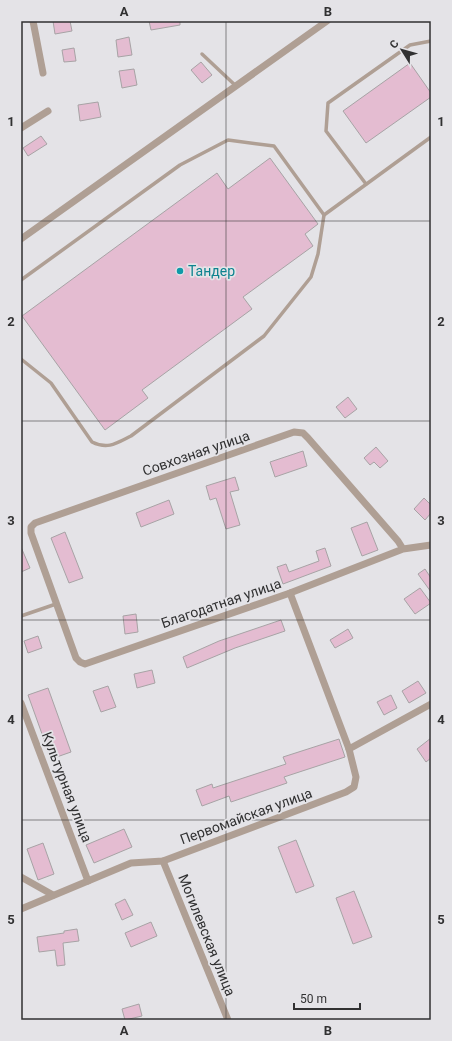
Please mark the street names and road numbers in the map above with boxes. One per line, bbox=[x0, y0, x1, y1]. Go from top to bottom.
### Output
street label: Совхозная улица bbox=[140, 427, 252, 479]
street label: Благодатная улица bbox=[159, 575, 283, 631]
street label: Культурная улица bbox=[39, 730, 95, 844]
street label: Первомайская улица bbox=[178, 785, 314, 847]
street label: Могилевская улица bbox=[175, 872, 239, 998]

